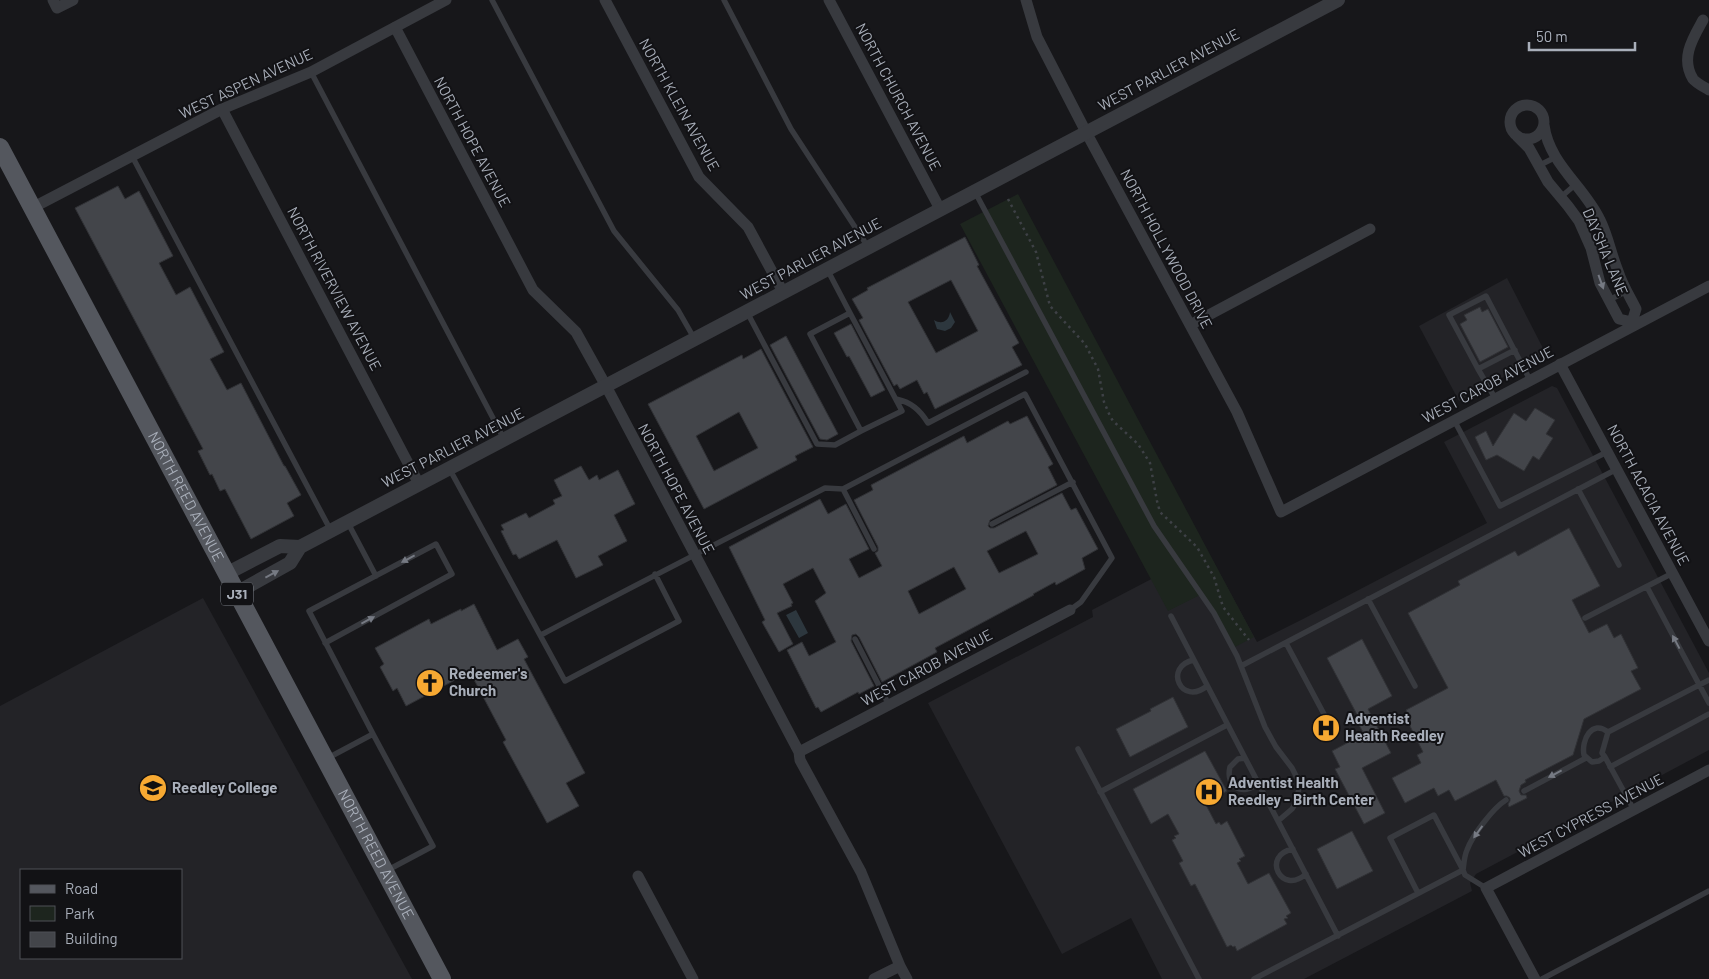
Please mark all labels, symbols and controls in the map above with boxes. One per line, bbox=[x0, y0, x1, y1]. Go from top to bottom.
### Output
street label: NORTH CHURCH AVENUE bbox=[852, 20, 945, 173]
scale bar bbox=[1529, 20, 1635, 52]
street label: WEST PARLIER AVENUE bbox=[1095, 24, 1242, 114]
text: 50 m bbox=[1536, 27, 1568, 45]
street label: NORTH KLEIN AVENUE bbox=[636, 35, 724, 174]
street label: WEST ASPEN AVENUE bbox=[176, 44, 315, 122]
street label: NORTH HOPE AVENUE bbox=[431, 73, 515, 210]
street label: NORTH HOLLYWOOD DRIVE bbox=[1117, 166, 1217, 331]
street label: NORTH RIVERVIEW AVENUE bbox=[284, 204, 386, 374]
street label: DAYSHA LANE bbox=[1579, 205, 1632, 298]
street label: WEST PARLIER AVENUE bbox=[737, 213, 884, 303]
one-way arrow bbox=[1598, 275, 1605, 290]
street label: WEST CAROB AVENUE bbox=[1419, 342, 1556, 426]
street label: WEST PARLIER AVENUE bbox=[378, 403, 527, 491]
street label: NORTH HOPE AVENUE bbox=[635, 420, 719, 557]
street label: NORTH ACACIA AVENUE bbox=[1604, 421, 1694, 568]
street label: NORTH REED AVENUE bbox=[145, 428, 229, 564]
one-way arrow bbox=[401, 555, 415, 563]
one-way arrow bbox=[265, 569, 278, 578]
road number: J31 bbox=[221, 582, 253, 606]
one-way arrow bbox=[361, 615, 375, 624]
street label: WEST CAROB AVENUE bbox=[858, 625, 995, 709]
one-way arrow bbox=[1672, 635, 1680, 649]
place label: Redeemer's Church bbox=[449, 664, 528, 699]
church icon: Redeemer's Church bbox=[415, 668, 445, 698]
place label: Adventist Health Reedley bbox=[1345, 709, 1444, 744]
hospital icon: Adventist Health Reedley bbox=[1311, 713, 1341, 743]
street label: WEST CYPRESS AVENUE bbox=[1515, 769, 1666, 861]
one-way arrow bbox=[1548, 770, 1562, 778]
school or university icon: Reedley College bbox=[138, 773, 168, 803]
place label: Adventist Health Reedley - Birth Center bbox=[1228, 773, 1374, 808]
hospital icon: Adventist Health Reedley - Birth Center bbox=[1194, 777, 1224, 807]
place label: Reedley College bbox=[172, 778, 277, 796]
street label: NORTH REED AVENUE bbox=[335, 786, 419, 922]
one-way arrow bbox=[1473, 825, 1483, 839]
legend bbox=[20, 869, 182, 959]
text: Road bbox=[65, 879, 98, 897]
text: Park bbox=[65, 904, 95, 922]
text: Building bbox=[65, 929, 118, 947]

